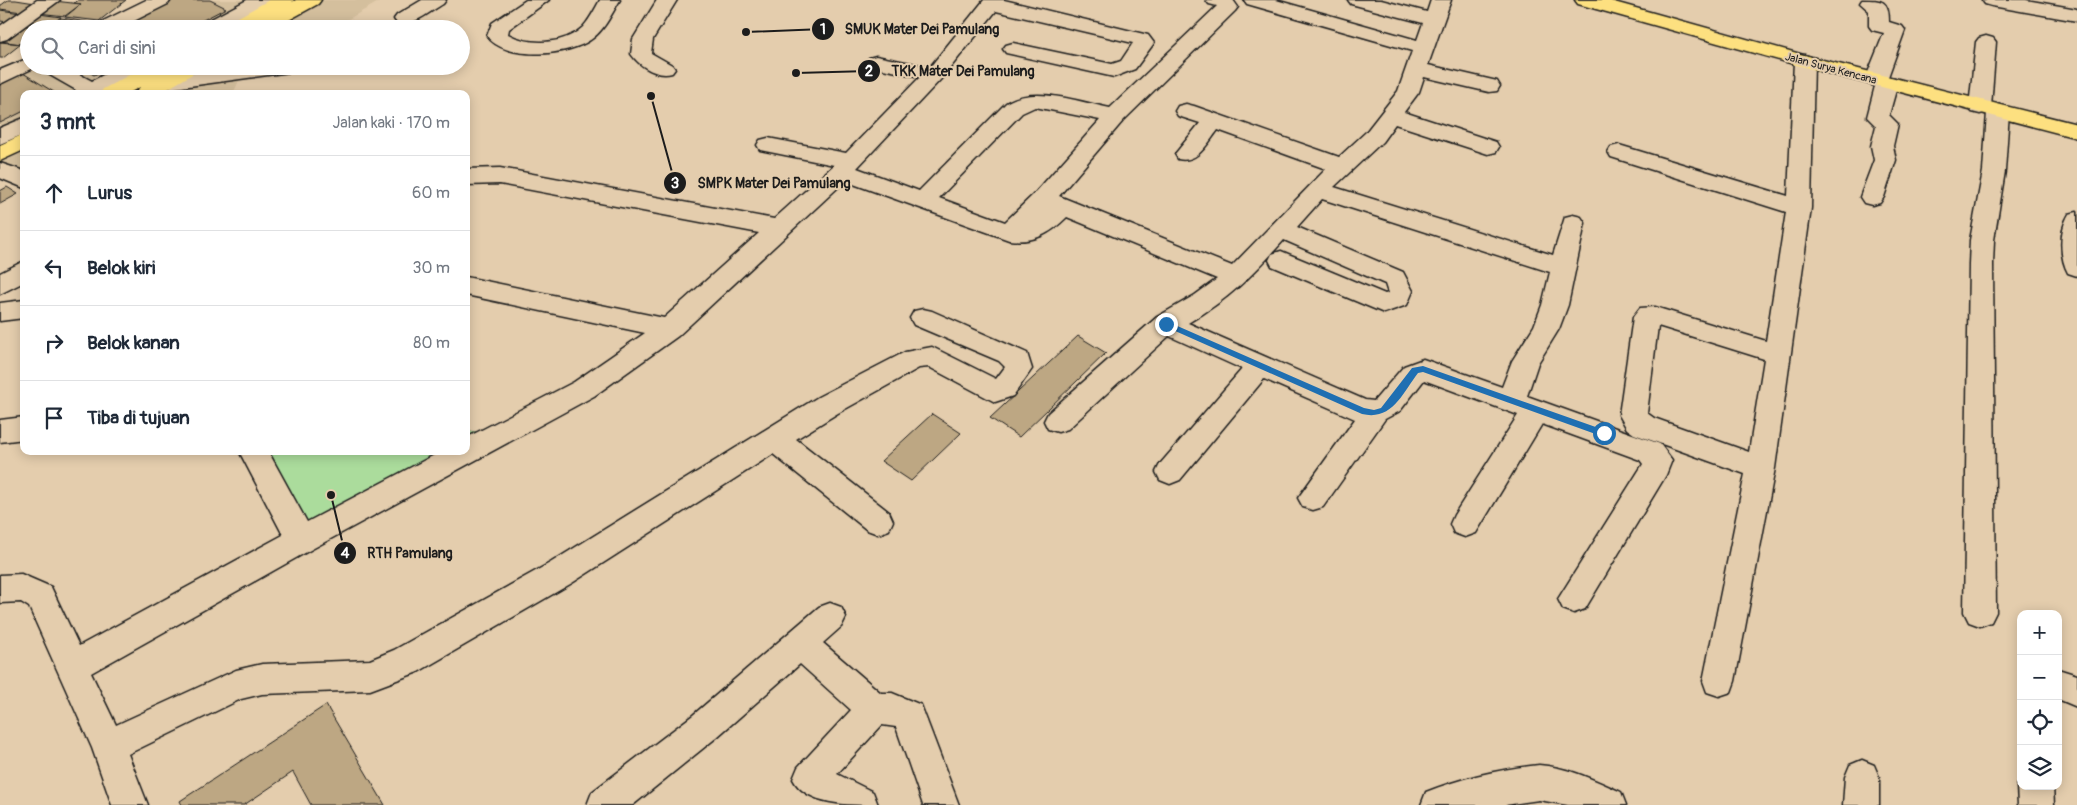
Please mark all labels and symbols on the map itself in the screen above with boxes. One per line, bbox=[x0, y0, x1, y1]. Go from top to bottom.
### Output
callout: SMUK Mater Dei Pamulang bbox=[810, 14, 1010, 43]
text: 1 bbox=[820, 20, 826, 39]
text: SMUK Mater Dei Pamulang bbox=[845, 21, 999, 38]
street label: Jalan Surya Kencana bbox=[1784, 50, 1878, 87]
callout: TKK Mater Dei Pamulang bbox=[857, 56, 1045, 85]
text: 2 bbox=[865, 62, 873, 81]
text: TKK Mater Dei Pamulang bbox=[890, 63, 1035, 80]
callout: SMPK Mater Dei Pamulang bbox=[663, 168, 861, 197]
text: 3 bbox=[671, 174, 679, 193]
text: SMPK Mater Dei Pamulang bbox=[698, 175, 850, 192]
route end bbox=[1155, 313, 1178, 336]
route start bbox=[1593, 422, 1616, 445]
callout: RTH Pamulang bbox=[332, 538, 463, 567]
text: 4 bbox=[341, 544, 350, 563]
text: RTH Pamulang bbox=[367, 545, 453, 562]

